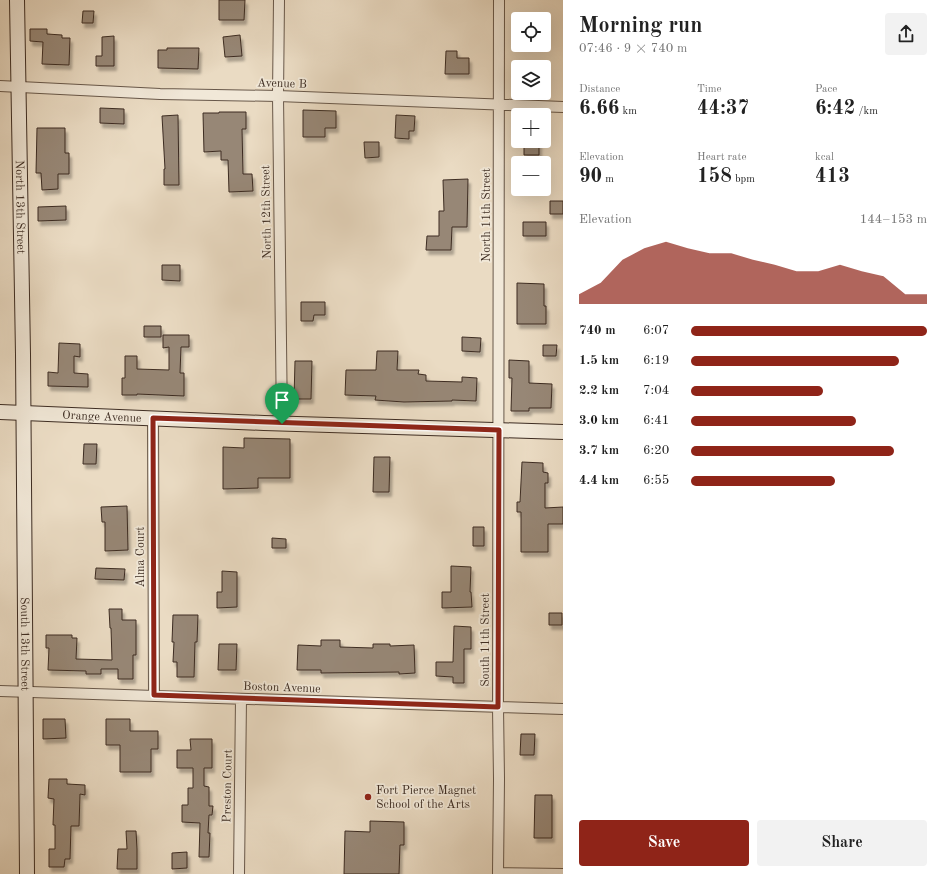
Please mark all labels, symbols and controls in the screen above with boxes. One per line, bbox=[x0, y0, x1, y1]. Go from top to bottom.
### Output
map controls bbox=[511, 12, 551, 196]
button: locate bbox=[511, 12, 551, 52]
button: share bbox=[885, 13, 927, 55]
text: Morning run bbox=[579, 15, 702, 37]
text: 07:46 · 9 × 740 m bbox=[579, 42, 687, 55]
button: layers bbox=[511, 60, 551, 100]
street label: Avenue B bbox=[257, 77, 307, 91]
text: Distance bbox=[579, 84, 620, 95]
text: Time bbox=[697, 84, 722, 95]
text: Pace bbox=[815, 84, 837, 95]
text: 6.66 bbox=[579, 99, 619, 119]
text: 44:37 bbox=[697, 99, 749, 119]
text: 6:42 bbox=[815, 99, 855, 119]
text: km bbox=[619, 106, 637, 117]
text: /km bbox=[855, 106, 878, 117]
button: + bbox=[511, 108, 551, 148]
text: Elevation bbox=[579, 152, 624, 163]
text: Heart rate bbox=[697, 152, 746, 163]
text: kcal bbox=[815, 152, 834, 163]
button: − bbox=[511, 156, 551, 196]
street label: North 13th Street bbox=[13, 160, 26, 254]
street label: North 12th Street bbox=[260, 165, 274, 259]
text: 90 bbox=[579, 167, 602, 187]
text: 158 bbox=[697, 167, 732, 187]
text: 413 bbox=[815, 167, 850, 187]
street label: North 11th Street bbox=[481, 168, 493, 262]
text: m bbox=[602, 174, 614, 185]
text: bpm bbox=[732, 174, 755, 185]
text: Elevation bbox=[579, 213, 632, 226]
text: 144–153 m bbox=[860, 213, 927, 226]
text: 740 m bbox=[579, 324, 616, 337]
text: 6:07 bbox=[643, 324, 669, 337]
text: 1.5 km bbox=[579, 354, 619, 367]
text: 6:19 bbox=[643, 354, 669, 367]
pin bbox=[265, 383, 299, 424]
text: 2.2 km bbox=[579, 384, 619, 397]
text: 7:04 bbox=[643, 384, 669, 397]
icon: arrive bbox=[271, 389, 293, 411]
street label: Orange Avenue bbox=[62, 410, 142, 425]
text: 3.0 km bbox=[579, 414, 619, 427]
text: 6:41 bbox=[643, 414, 669, 427]
text: 3.7 km bbox=[579, 444, 619, 457]
text: 6:20 bbox=[643, 444, 669, 457]
text: 4.4 km bbox=[579, 474, 619, 487]
text: 6:55 bbox=[643, 474, 669, 487]
street label: Alma Court bbox=[135, 527, 147, 587]
street label: South 11th Street bbox=[480, 593, 492, 687]
street label: South 13th Street bbox=[18, 597, 31, 691]
street label: Boston Avenue bbox=[243, 681, 321, 695]
street label: Preston Court bbox=[221, 749, 235, 823]
place label: Fort Pierce Magnet School of the Arts bbox=[376, 785, 476, 811]
marker: Fort Pierce Magnet School of the Arts bbox=[363, 792, 373, 802]
button: Save bbox=[579, 820, 749, 866]
button: Share bbox=[757, 820, 927, 866]

